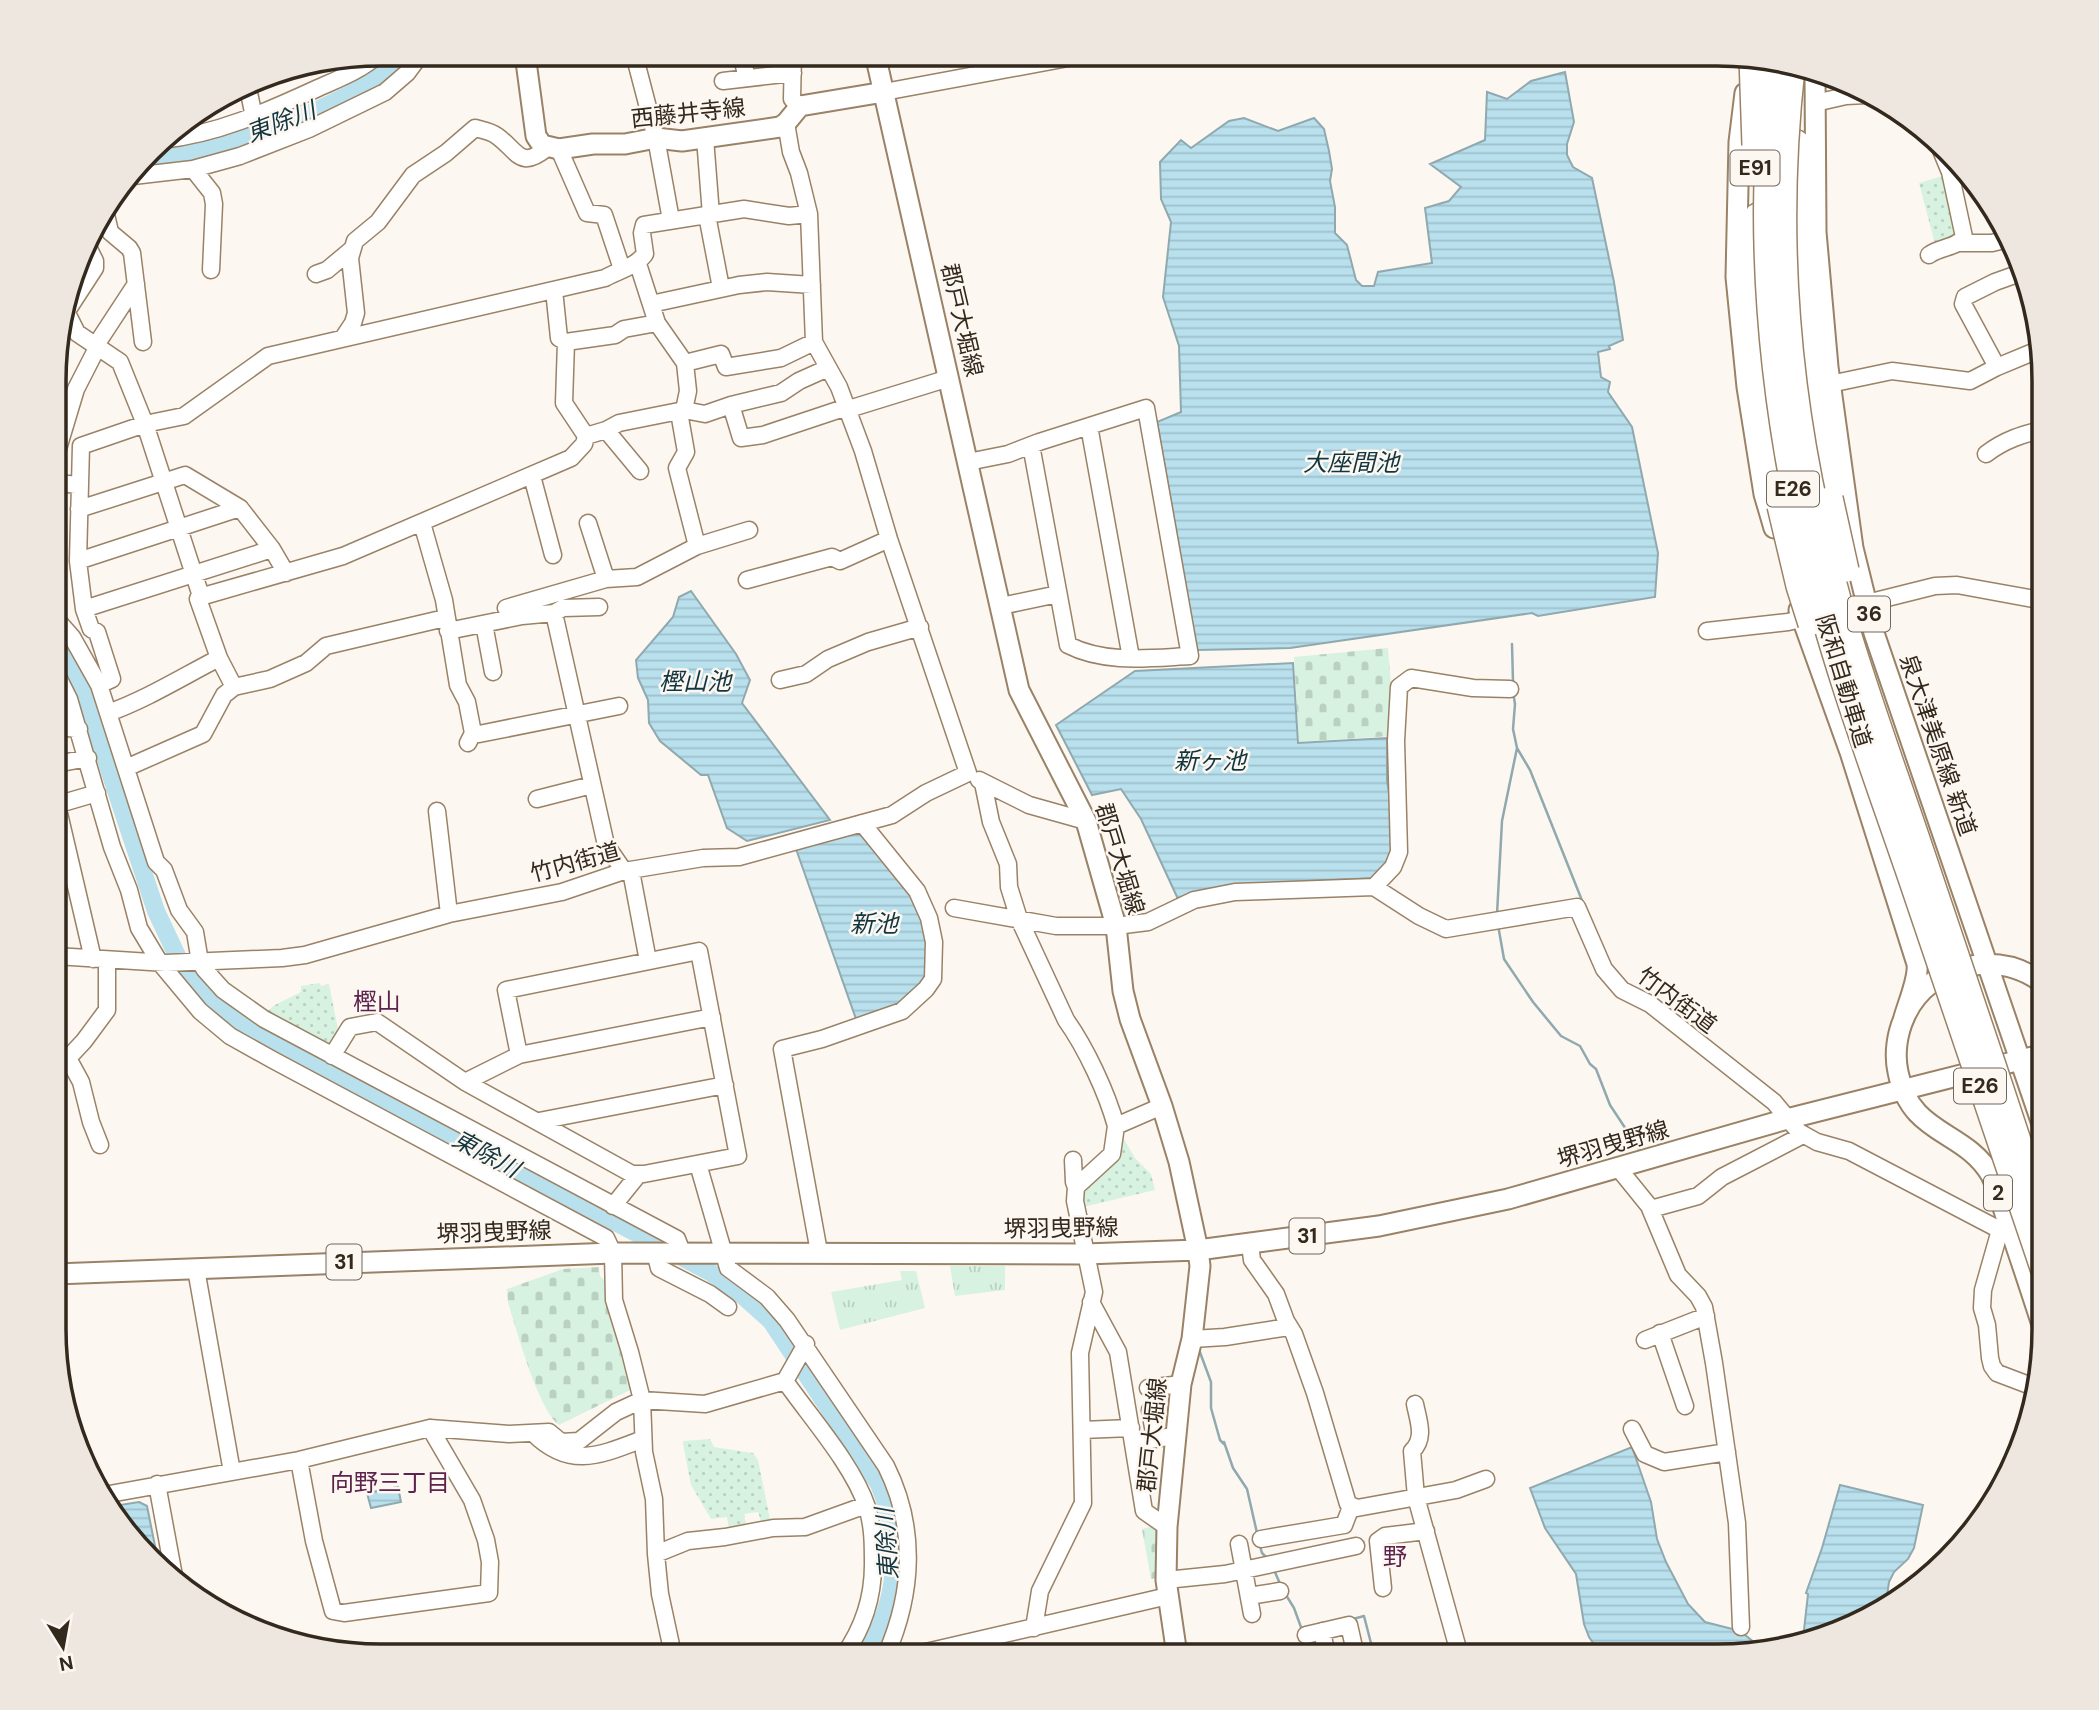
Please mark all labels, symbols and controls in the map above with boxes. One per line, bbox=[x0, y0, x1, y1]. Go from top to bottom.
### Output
street label: 西藤井寺線 bbox=[629, 92, 747, 134]
water label: 東除川 bbox=[242, 93, 323, 149]
road number: E91 bbox=[1730, 150, 1780, 186]
street label: 郡戸大堀線 bbox=[934, 261, 990, 379]
water label: 大座間池 bbox=[1303, 447, 1401, 478]
road number: E26 bbox=[1767, 472, 1819, 506]
road number: 36 bbox=[1848, 596, 1890, 632]
street label: 阪和自動車道 bbox=[1809, 611, 1879, 751]
street label: 泉大津美原線 新道 bbox=[1893, 650, 1983, 840]
water label: 樫山池 bbox=[659, 666, 733, 697]
water label: 新ヶ池 bbox=[1174, 745, 1248, 776]
street label: 郡戸大堀線 bbox=[1089, 800, 1151, 918]
street label: 竹内街道 bbox=[527, 836, 623, 888]
water label: 新池 bbox=[850, 908, 900, 939]
street label: 竹内街道 bbox=[1631, 960, 1723, 1040]
district label: 樫山 bbox=[353, 986, 401, 1017]
road number: E26 bbox=[1954, 1068, 2006, 1104]
street label: 堺羽曳野線 bbox=[1554, 1114, 1672, 1174]
water label: 東除川 bbox=[447, 1123, 528, 1186]
road number: 2 bbox=[1984, 1176, 2012, 1210]
street label: 堺羽曳野線 bbox=[1003, 1212, 1119, 1244]
street label: 堺羽曳野線 bbox=[436, 1215, 552, 1249]
road number: 31 bbox=[1290, 1218, 1324, 1254]
road number: 31 bbox=[326, 1244, 362, 1280]
street label: 郡戸大堀線 bbox=[1131, 1376, 1173, 1494]
district label: 向野三丁目 bbox=[330, 1467, 450, 1498]
water label: 東除川 bbox=[868, 1504, 904, 1581]
district label: 野 bbox=[1383, 1541, 1407, 1572]
north arrow bbox=[28, 1612, 98, 1682]
text: N bbox=[57, 1650, 75, 1677]

